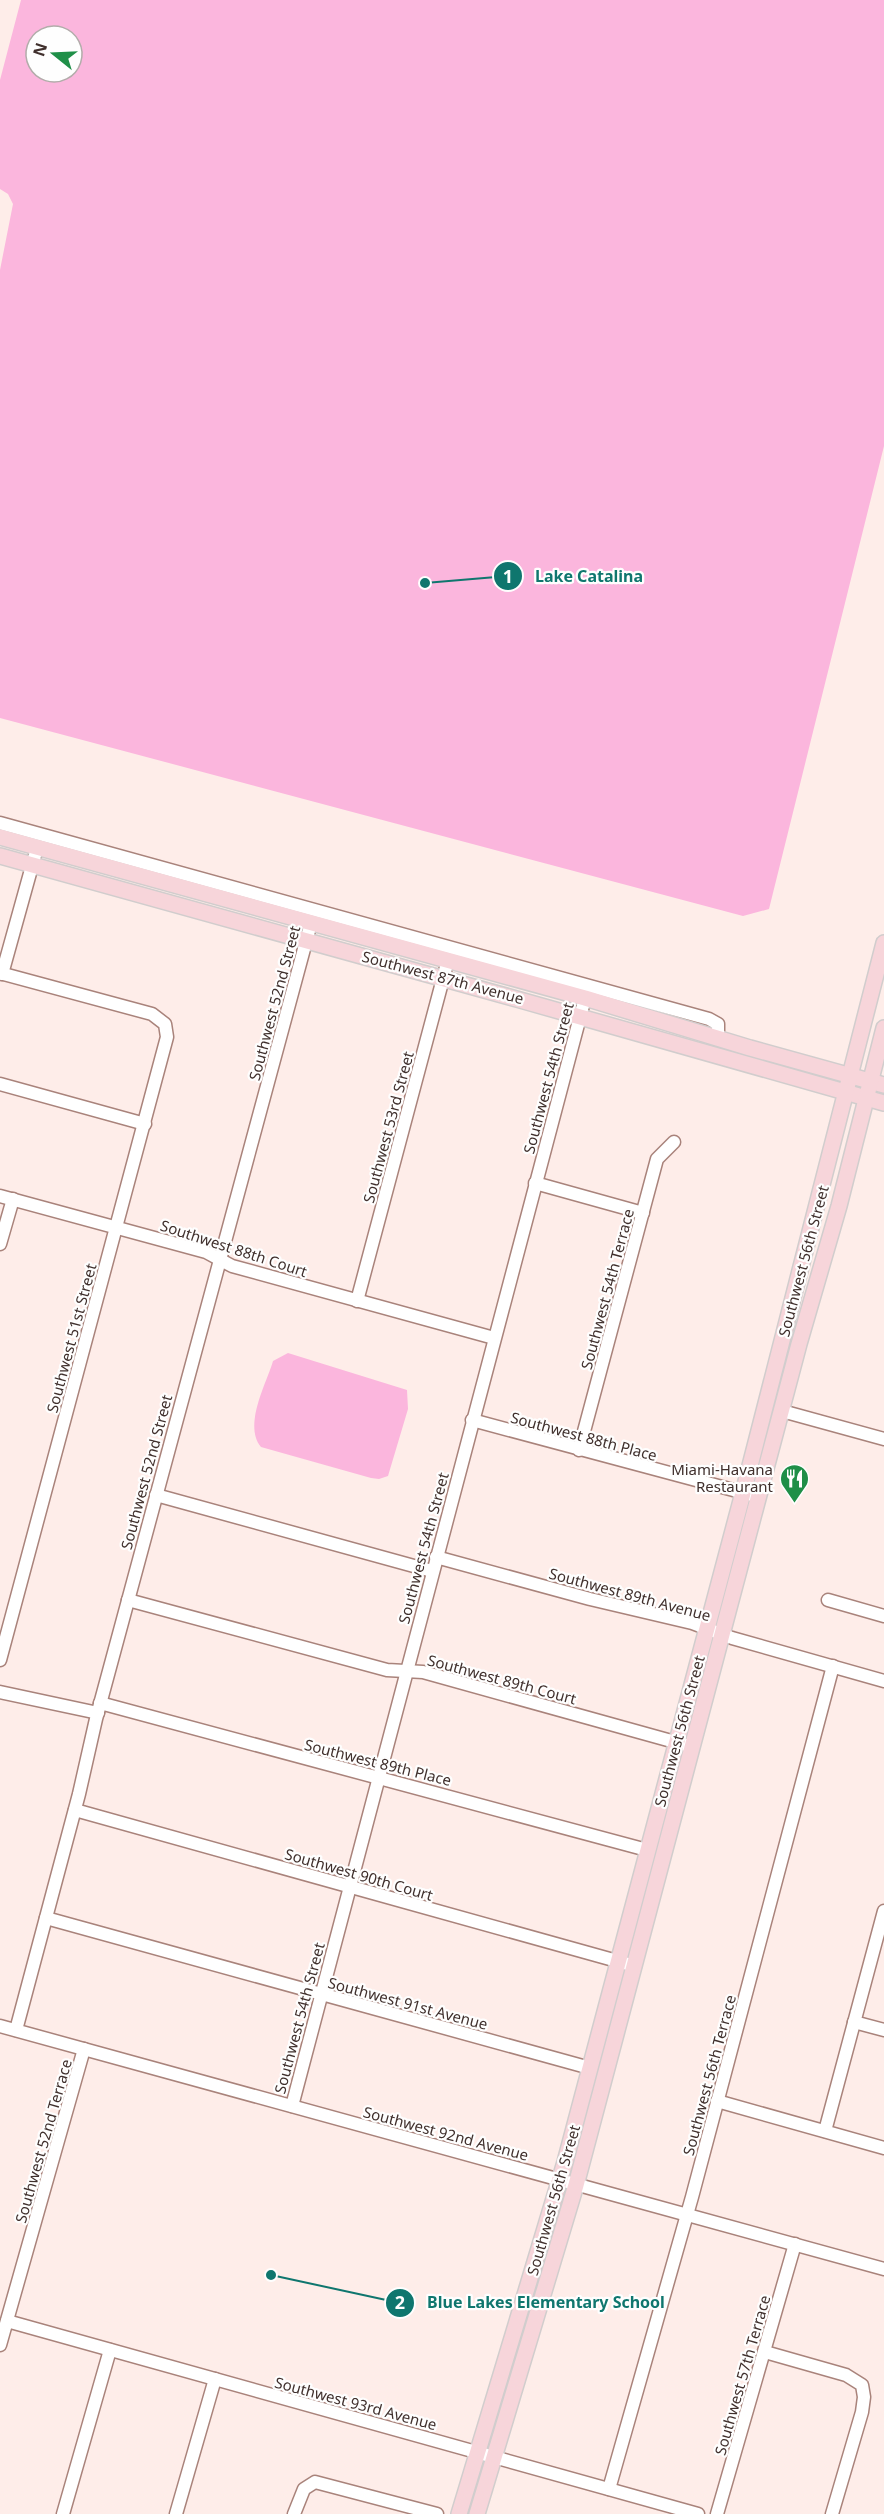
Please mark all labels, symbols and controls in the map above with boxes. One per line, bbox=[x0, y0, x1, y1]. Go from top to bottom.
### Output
north arrow bbox=[24, 24, 84, 84]
text: N bbox=[27, 40, 52, 59]
callout: Lake Catalina bbox=[493, 559, 655, 593]
text: 1 bbox=[503, 564, 513, 588]
text: Lake Catalina bbox=[535, 565, 643, 587]
street label: Southwest 52nd Street bbox=[244, 923, 304, 1083]
street label: Southwest 87th Avenue bbox=[360, 946, 526, 1008]
street label: Southwest 54th Street bbox=[518, 1000, 578, 1156]
street label: Southwest 53rd Street bbox=[358, 1048, 418, 1205]
street label: Southwest 56th Street bbox=[773, 1183, 833, 1339]
street label: Southwest 54th Terrace bbox=[576, 1206, 638, 1372]
street label: Southwest 88th Court bbox=[158, 1215, 310, 1281]
street label: Southwest 51st Street bbox=[41, 1261, 101, 1415]
street label: Southwest 52nd Street bbox=[116, 1392, 176, 1552]
street label: Southwest 88th Place bbox=[509, 1407, 659, 1465]
place label: Miami-Havana Restaurant bbox=[671, 1459, 774, 1496]
restaurant icon: Miami-Havana Restaurant bbox=[778, 1462, 810, 1504]
street label: Southwest 54th Street bbox=[393, 1470, 453, 1626]
street label: Southwest 89th Avenue bbox=[547, 1563, 713, 1625]
street label: Southwest 89th Court bbox=[425, 1650, 579, 1709]
street label: Southwest 56th Street bbox=[649, 1653, 709, 1809]
street label: Southwest 89th Place bbox=[302, 1734, 454, 1790]
street label: Southwest 90th Court bbox=[283, 1843, 436, 1905]
street label: Southwest 54th Street bbox=[269, 1940, 329, 2096]
street label: Southwest 91st Avenue bbox=[326, 1972, 490, 2034]
street label: Southwest 56th Terrace bbox=[678, 1992, 740, 2158]
street label: Southwest 52nd Terrace bbox=[10, 2057, 76, 2225]
street label: Southwest 92nd Avenue bbox=[361, 2101, 531, 2165]
street label: Southwest 56th Street bbox=[522, 2122, 584, 2278]
callout: Blue Lakes Elementary School bbox=[385, 2286, 677, 2320]
text: 2 bbox=[395, 2290, 405, 2314]
text: Blue Lakes Elementary School bbox=[427, 2291, 665, 2313]
street label: Southwest 57th Terrace bbox=[710, 2293, 774, 2457]
street label: Southwest 93rd Avenue bbox=[273, 2372, 439, 2434]

